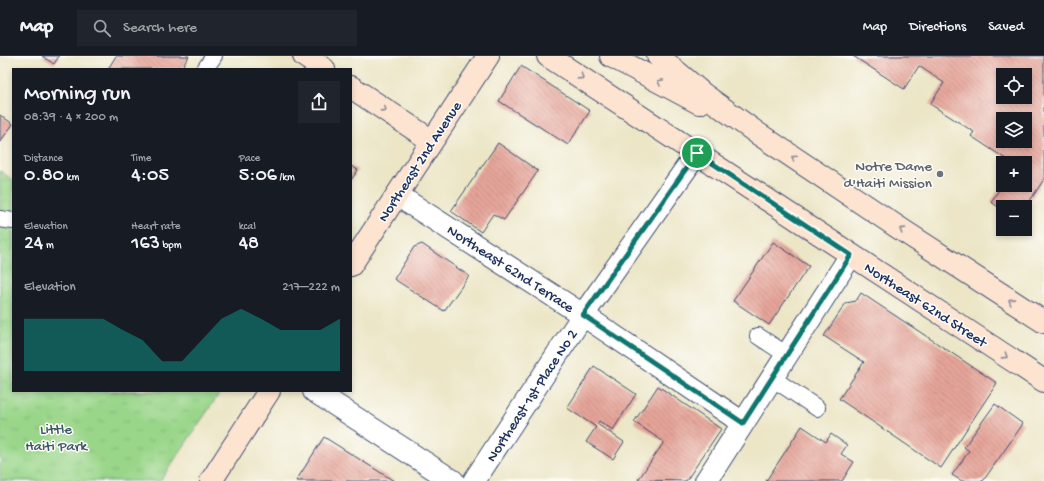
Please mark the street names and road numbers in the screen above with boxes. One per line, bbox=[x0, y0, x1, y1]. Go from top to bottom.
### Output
street label: Northeast 2nd Avenue bbox=[375, 98, 467, 226]
street label: Northeast 62nd Terrace bbox=[443, 222, 577, 318]
street label: Northeast 62nd Street bbox=[860, 259, 991, 353]
street label: Northeast 1st Place No 2 bbox=[483, 326, 582, 466]

